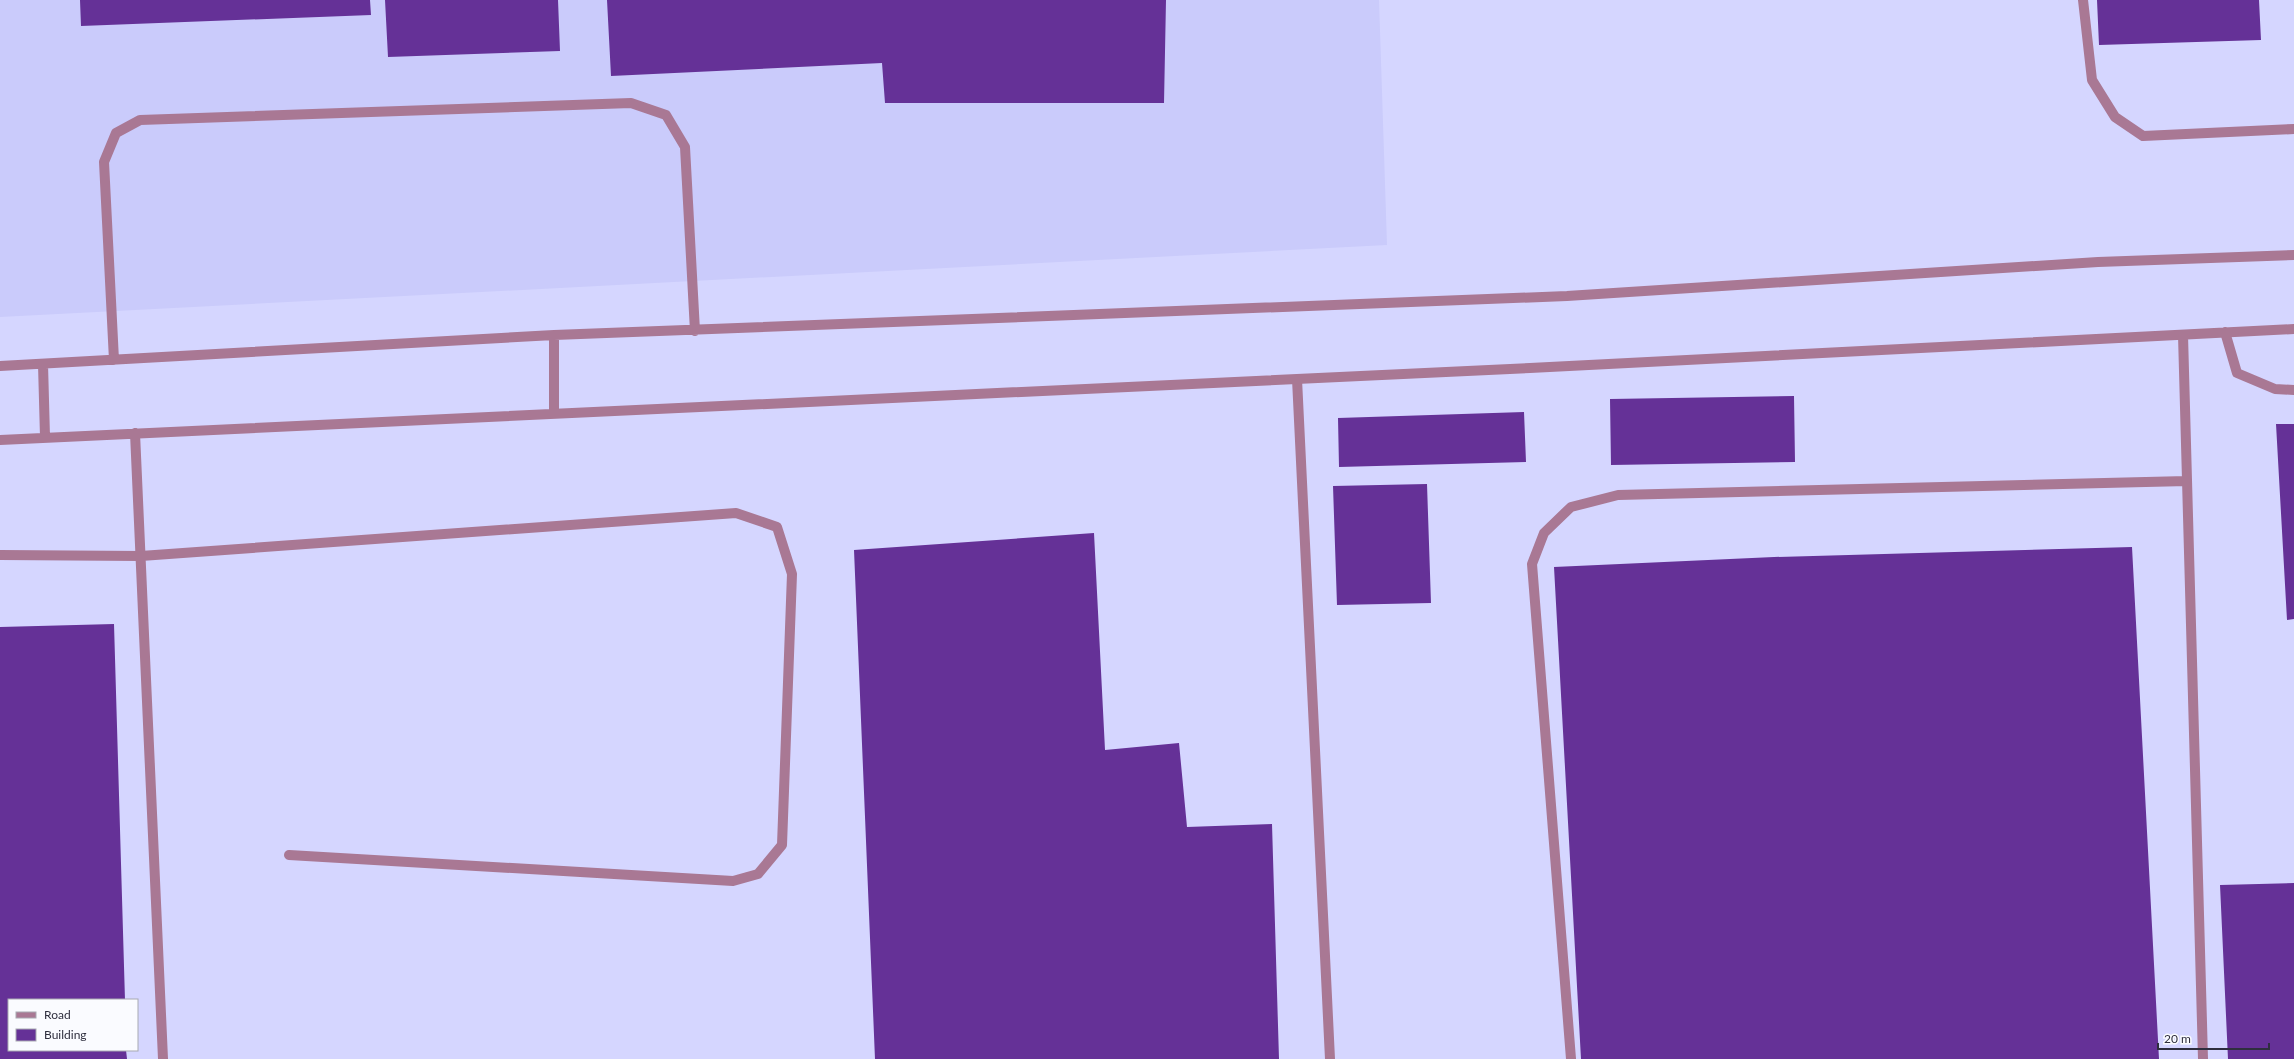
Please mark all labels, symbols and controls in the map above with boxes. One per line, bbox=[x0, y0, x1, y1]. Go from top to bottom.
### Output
legend bbox=[8, 999, 138, 1051]
text: Road bbox=[44, 1007, 71, 1022]
scale bar bbox=[2158, 1025, 2269, 1051]
text: Building bbox=[44, 1027, 87, 1042]
text: 20 m bbox=[2164, 1031, 2191, 1046]

